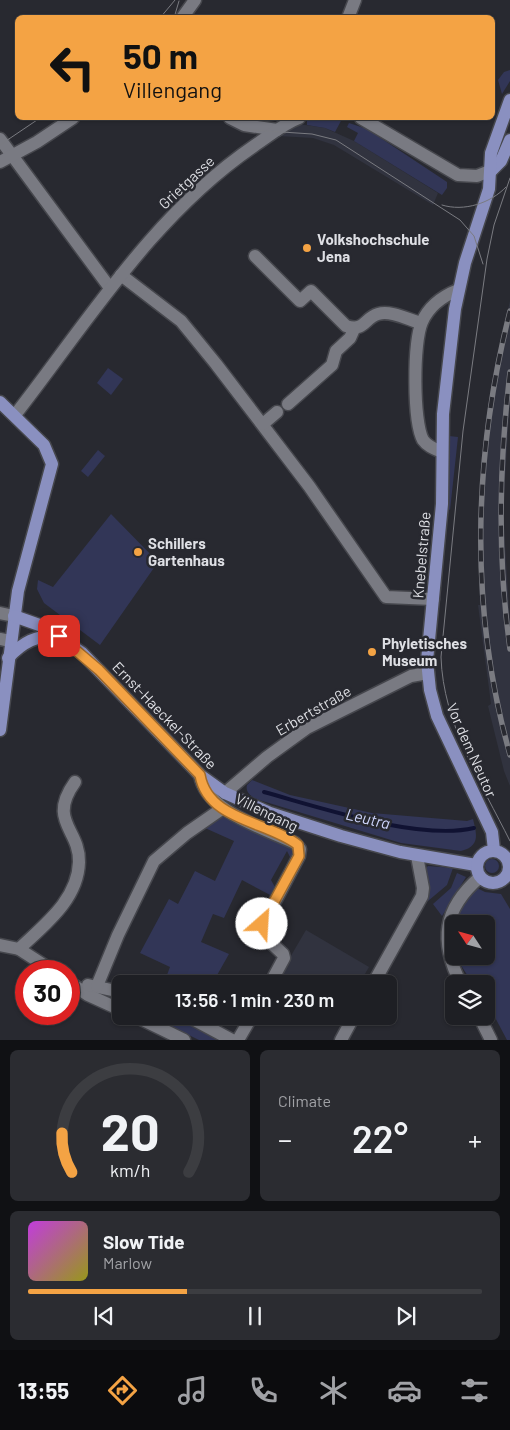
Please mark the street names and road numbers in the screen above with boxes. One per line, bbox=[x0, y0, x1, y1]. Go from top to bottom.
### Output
street label: Grietgasse bbox=[154, 152, 218, 212]
street label: Knebelstraße bbox=[408, 511, 434, 599]
street label: Ernst-Haeckel-Straße bbox=[109, 657, 221, 773]
street label: Erbertstraße bbox=[272, 681, 354, 739]
street label: Vor dem Neutor bbox=[443, 700, 501, 800]
street label: Villengang bbox=[233, 789, 301, 835]

